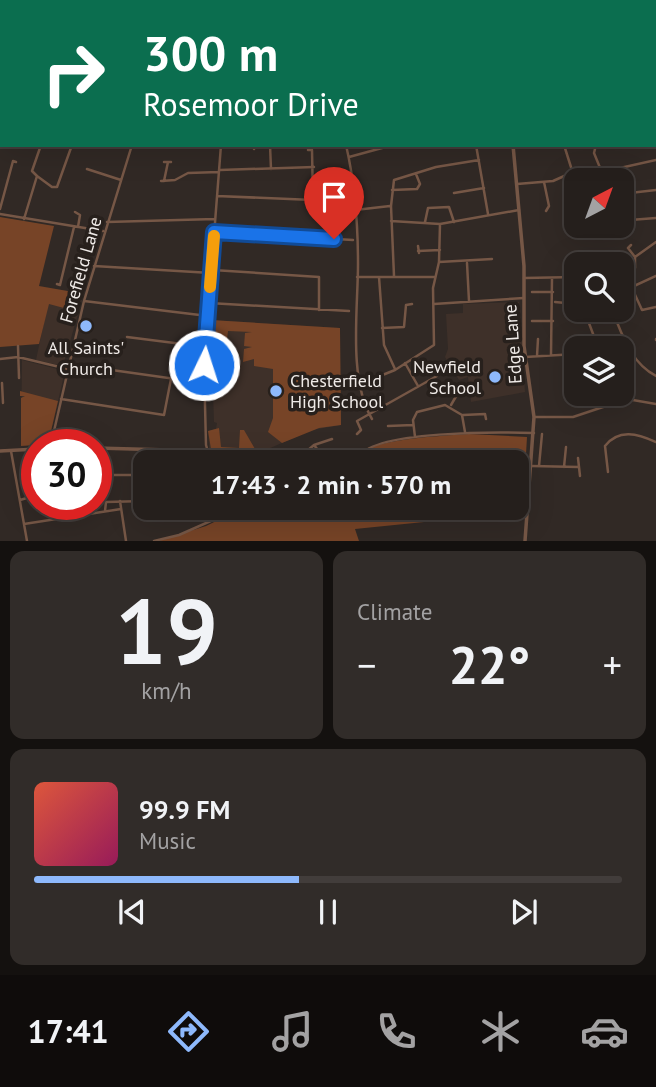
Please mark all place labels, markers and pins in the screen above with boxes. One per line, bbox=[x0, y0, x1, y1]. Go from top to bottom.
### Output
pin bbox=[304, 167, 364, 239]
marker: All Saints' Church bbox=[78, 318, 94, 334]
place label: All Saints' Church bbox=[48, 336, 124, 380]
place label: Newfield School bbox=[413, 355, 482, 399]
place label: Chesterfield High School bbox=[290, 369, 384, 413]
marker: Newfield School bbox=[487, 369, 503, 385]
marker: Chesterfield High School bbox=[268, 383, 284, 399]

